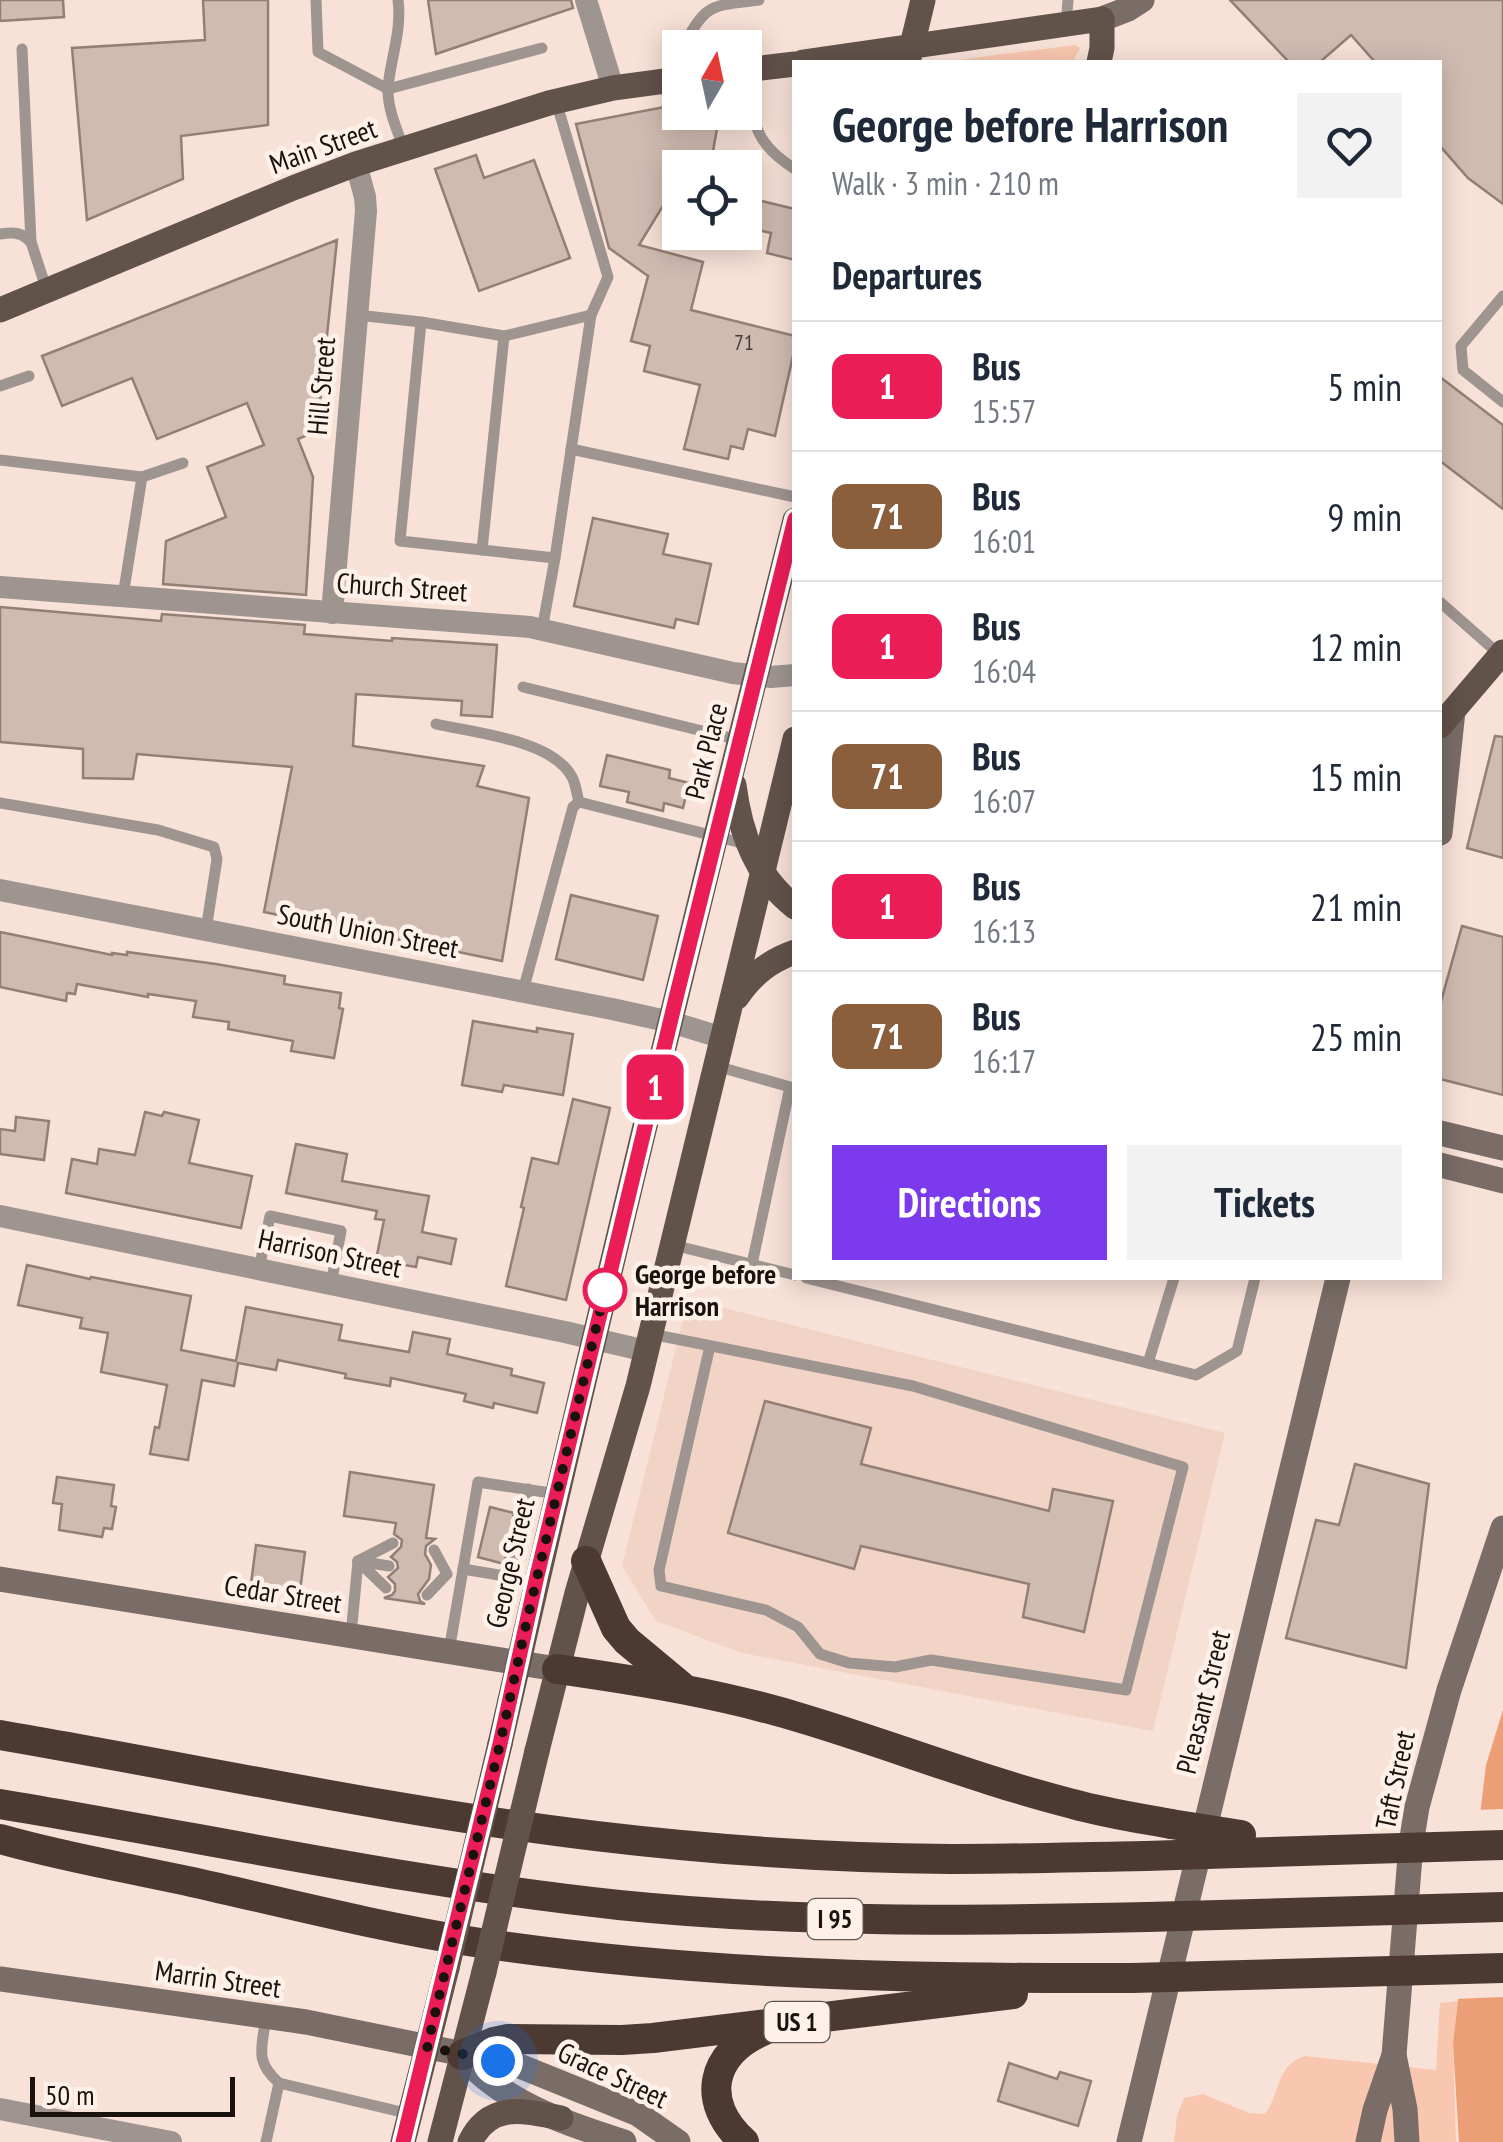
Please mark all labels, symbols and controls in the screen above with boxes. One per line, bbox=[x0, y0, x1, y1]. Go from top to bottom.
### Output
north arrow bbox=[662, 30, 762, 130]
map controls bbox=[662, 30, 762, 250]
text: George before Harrison bbox=[832, 93, 1228, 155]
button: heart bbox=[1297, 93, 1402, 198]
street label: Main Street bbox=[264, 109, 382, 182]
button: locate bbox=[662, 150, 762, 250]
text: Walk · 3 min · 210 m bbox=[832, 162, 1059, 204]
text: Departures bbox=[832, 250, 982, 299]
house number: 71 bbox=[734, 328, 754, 356]
street label: Hill Street bbox=[298, 335, 343, 436]
text: Bus bbox=[972, 341, 1021, 390]
text: 5 min bbox=[1327, 362, 1402, 411]
text: 1 bbox=[879, 363, 895, 409]
text: 15:57 bbox=[972, 390, 1036, 432]
text: Bus bbox=[972, 471, 1021, 520]
text: 9 min bbox=[1327, 492, 1402, 541]
text: 71 bbox=[870, 493, 904, 539]
text: 16:01 bbox=[972, 520, 1036, 562]
street label: Church Street bbox=[335, 563, 469, 610]
text: Bus bbox=[972, 601, 1021, 650]
text: 12 min bbox=[1310, 622, 1402, 671]
text: 1 bbox=[879, 623, 895, 669]
text: 16:04 bbox=[972, 650, 1036, 692]
street label: Park Place bbox=[676, 699, 735, 803]
text: Bus bbox=[972, 731, 1021, 780]
text: 15 min bbox=[1310, 752, 1402, 801]
text: 71 bbox=[870, 753, 904, 799]
text: 16:07 bbox=[972, 780, 1036, 822]
text: Bus bbox=[972, 861, 1021, 910]
text: 21 min bbox=[1310, 882, 1402, 931]
text: 1 bbox=[879, 883, 895, 929]
street label: South Union Street bbox=[275, 895, 462, 966]
text: 16:13 bbox=[972, 910, 1036, 952]
text: Bus bbox=[972, 991, 1021, 1040]
text: 25 min bbox=[1310, 1012, 1402, 1061]
text: 71 bbox=[870, 1013, 904, 1059]
text: 16:17 bbox=[972, 1040, 1036, 1082]
line badge: 1 bbox=[622, 1054, 688, 1120]
text: 1 bbox=[647, 1064, 663, 1110]
button: Directions bbox=[832, 1145, 1107, 1260]
button: Tickets bbox=[1127, 1145, 1402, 1260]
street label: Harrison Street bbox=[255, 1219, 405, 1286]
place label: George before Harrison bbox=[635, 1255, 776, 1324]
marker: George before Harrison bbox=[584, 1269, 626, 1311]
street label: George Street bbox=[477, 1494, 543, 1632]
street label: Cedar Street bbox=[222, 1566, 345, 1621]
street label: Pleasant Street bbox=[1167, 1626, 1238, 1777]
street label: Taft Street bbox=[1366, 1727, 1423, 1833]
road number: I 95 bbox=[808, 1899, 862, 1939]
street label: Marrin Street bbox=[153, 1951, 284, 2006]
road number: US 1 bbox=[764, 2002, 830, 2042]
street label: Grace Street bbox=[552, 2033, 675, 2116]
your location bbox=[473, 2036, 523, 2086]
scale bar bbox=[30, 2072, 235, 2116]
text: 50 m bbox=[45, 2076, 94, 2113]

